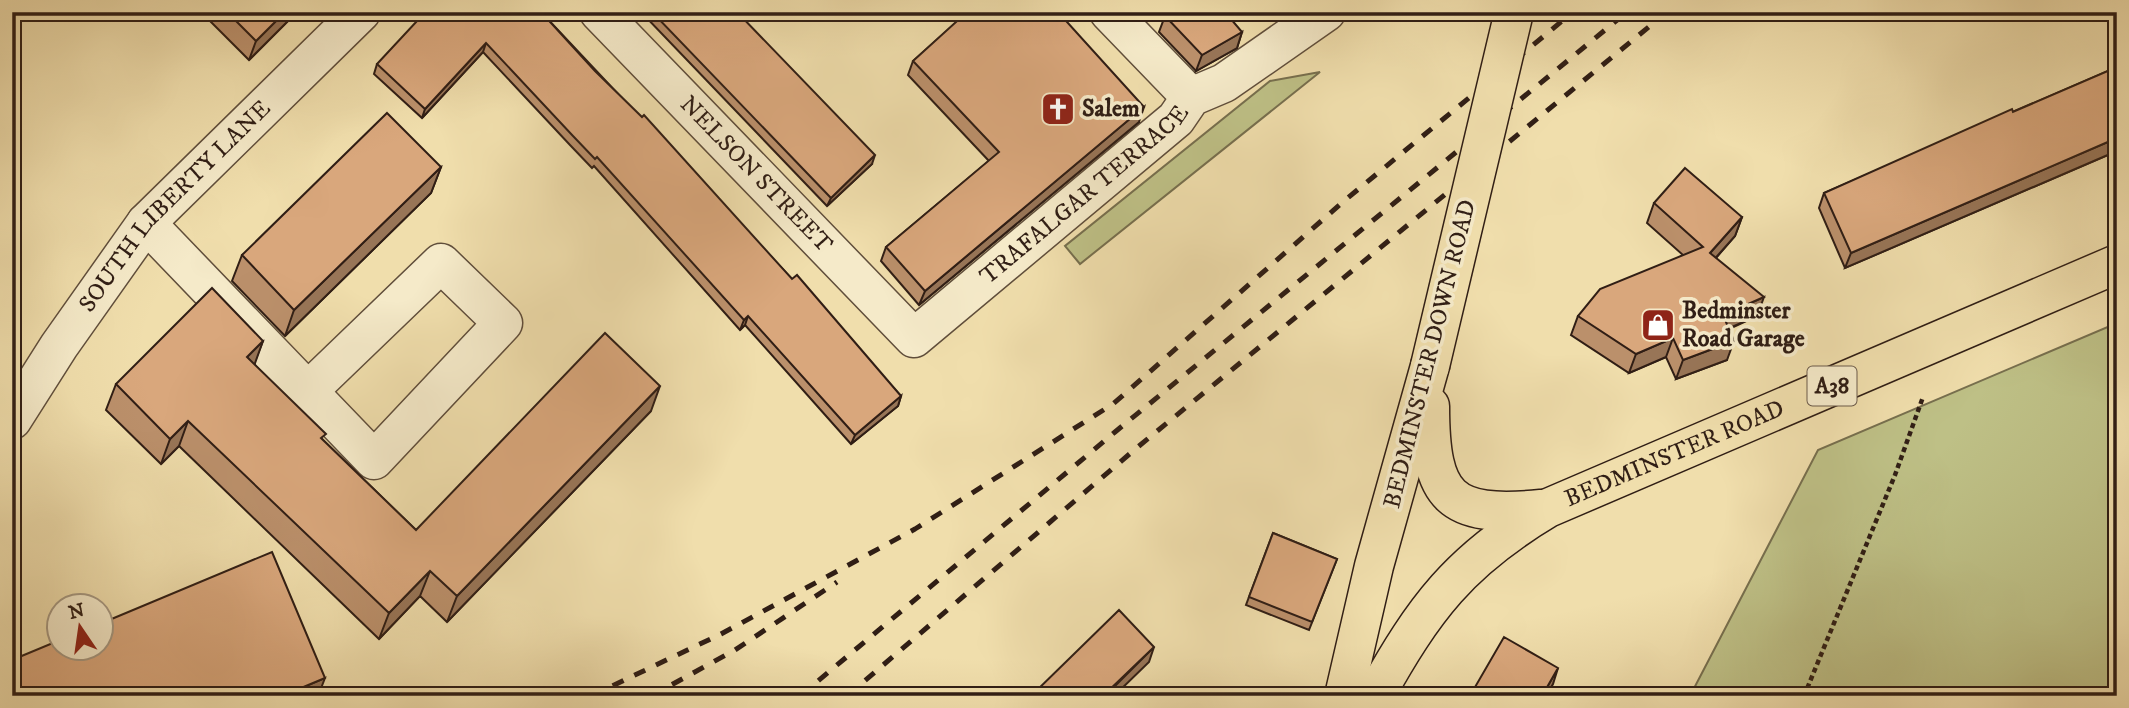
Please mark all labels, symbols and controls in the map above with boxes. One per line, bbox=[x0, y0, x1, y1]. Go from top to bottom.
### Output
street label: NELSON STREET bbox=[673, 90, 839, 259]
church icon: Salem bbox=[1039, 90, 1077, 128]
street label: SOUTH LIBERTY LANE bbox=[73, 94, 277, 318]
place label: Salem bbox=[1082, 94, 1140, 124]
street label: TRAFALGAR TERRACE bbox=[974, 99, 1196, 291]
street label: BEDMINSTER DOWN ROAD bbox=[1377, 196, 1483, 512]
place label: Bedminster Road Garage bbox=[1682, 296, 1805, 354]
shop icon: Bedminster Road Garage bbox=[1639, 306, 1677, 344]
road number: A38 bbox=[1808, 366, 1856, 406]
street label: BEDMINSTER ROAD bbox=[1560, 393, 1789, 514]
north arrow bbox=[46, 592, 116, 662]
text: N bbox=[66, 599, 87, 625]

